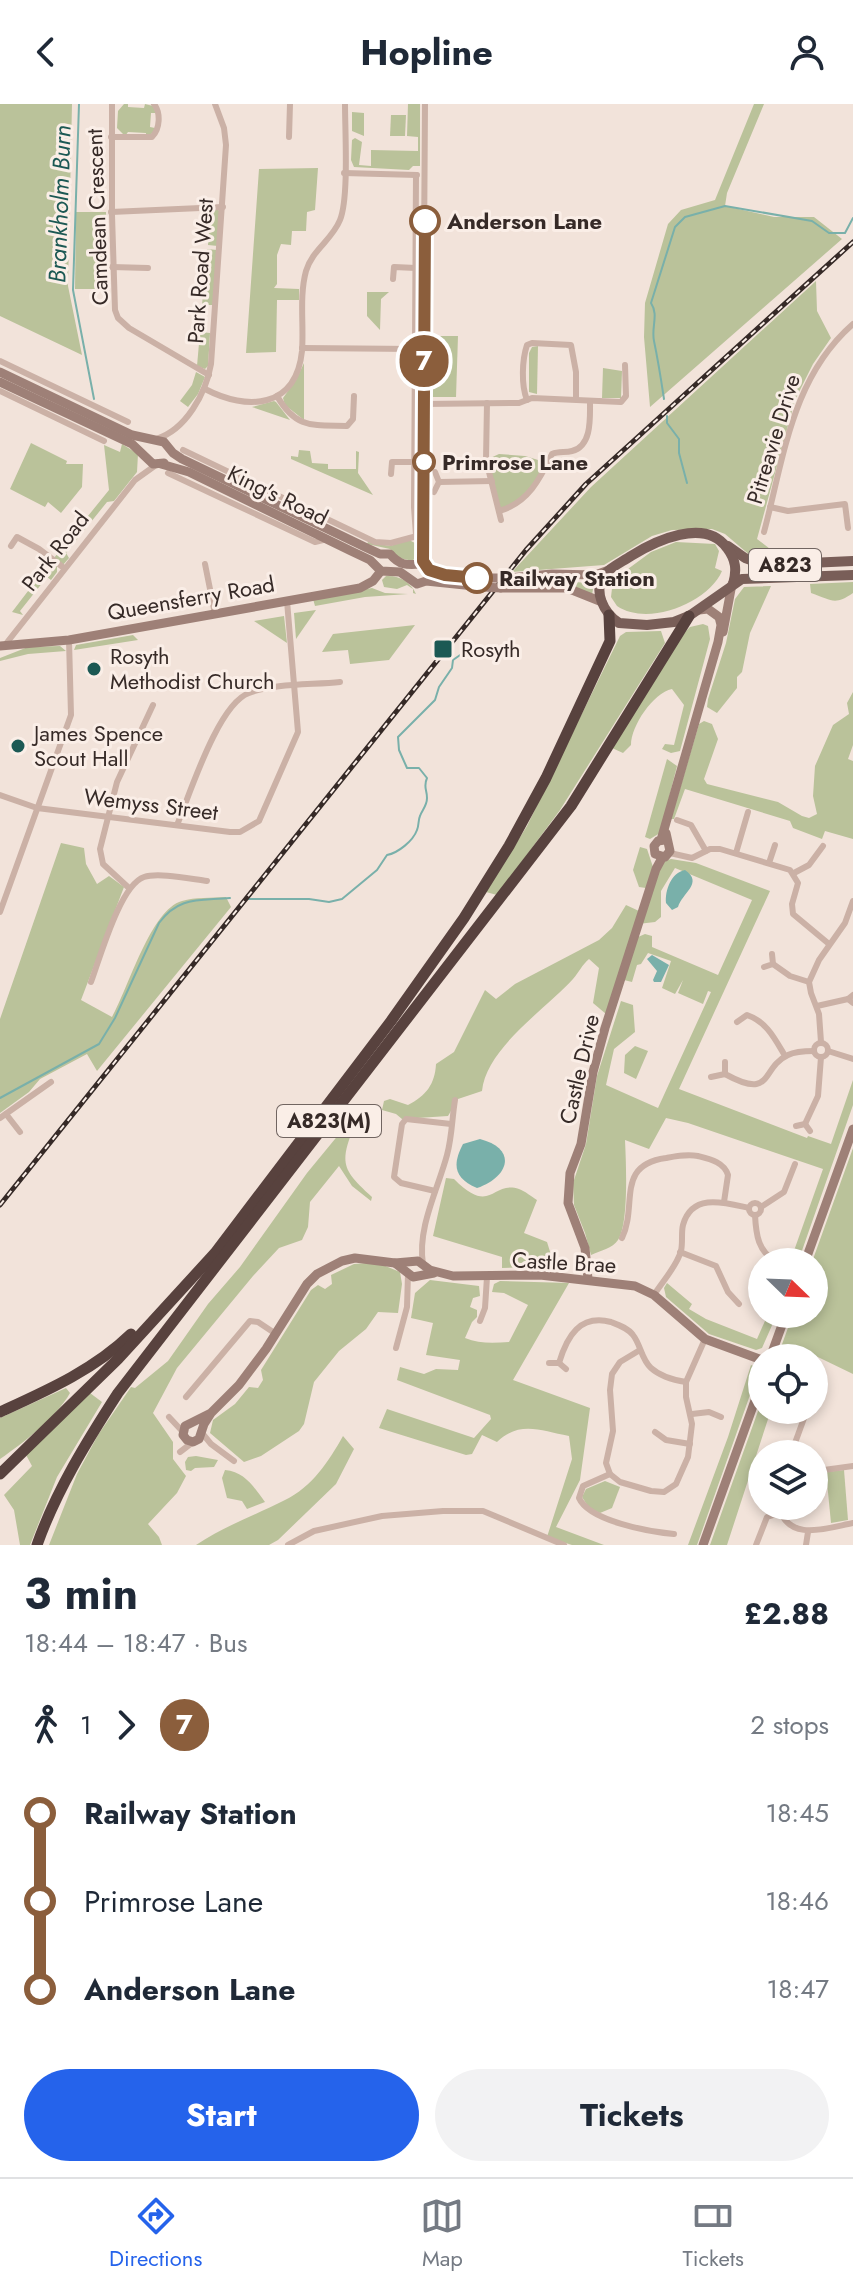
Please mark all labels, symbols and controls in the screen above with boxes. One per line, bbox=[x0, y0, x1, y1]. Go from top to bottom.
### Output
text: Hopline bbox=[360, 26, 493, 78]
icon: back bbox=[24, 30, 68, 74]
icon: person bbox=[785, 30, 829, 74]
water label: Brankholm Burn bbox=[39, 124, 80, 283]
street label: Camdean Crescent bbox=[78, 127, 116, 306]
street label: Park Road West bbox=[179, 197, 221, 345]
place label: Anderson Lane bbox=[446, 205, 602, 237]
marker: Anderson Lane bbox=[410, 206, 440, 236]
line badge: 7 bbox=[398, 335, 450, 387]
text: 7 bbox=[416, 340, 432, 381]
street label: Pitreavie Drive bbox=[738, 370, 808, 508]
place label: Primrose Lane bbox=[442, 446, 588, 478]
marker: Primrose Lane bbox=[413, 451, 435, 473]
street label: King's Road bbox=[222, 457, 334, 533]
street label: Park Road bbox=[14, 504, 96, 598]
road number: A823 bbox=[749, 549, 821, 581]
place label: Railway Station bbox=[499, 562, 655, 594]
marker: Railway Station bbox=[462, 563, 492, 593]
street label: Queensferry Road bbox=[105, 568, 277, 628]
place label: Rosyth bbox=[461, 633, 521, 665]
marker: Rosyth bbox=[432, 638, 454, 660]
place label: Rosyth Methodist Church bbox=[110, 640, 274, 697]
marker: Rosyth Methodist Church bbox=[85, 660, 103, 678]
place label: James Spence Scout Hall bbox=[31, 717, 163, 774]
marker: James Spence Scout Hall bbox=[9, 737, 27, 755]
street label: Wemyss Street bbox=[82, 780, 221, 828]
street label: Castle Drive bbox=[551, 1011, 607, 1127]
road number: A823(M) bbox=[277, 1105, 381, 1137]
street label: Castle Brae bbox=[511, 1243, 617, 1281]
north arrow bbox=[748, 1248, 828, 1328]
map controls bbox=[748, 1248, 828, 1520]
button: locate bbox=[748, 1344, 828, 1424]
button: layers bbox=[748, 1440, 828, 1520]
text: 3 min bbox=[24, 1562, 138, 1626]
text: £2.88 bbox=[744, 1592, 829, 1635]
text: 18:44 – 18:47 · Bus bbox=[24, 1624, 247, 1662]
icon: walk bbox=[24, 1703, 68, 1747]
icon: forward bbox=[104, 1703, 148, 1747]
text: 7 bbox=[176, 1704, 193, 1745]
text: 1 bbox=[80, 1706, 92, 1744]
text: 2 stops bbox=[750, 1706, 829, 1744]
text: Railway Station bbox=[84, 1792, 297, 1835]
text: 18:45 bbox=[765, 1794, 829, 1832]
text: Primrose Lane bbox=[84, 1880, 263, 1923]
text: 18:46 bbox=[765, 1882, 829, 1920]
text: Anderson Lane bbox=[84, 1968, 295, 2011]
text: 18:47 bbox=[766, 1970, 829, 2008]
button: Start bbox=[24, 2069, 419, 2161]
button: Tickets bbox=[435, 2069, 829, 2161]
tab: Directions bbox=[109, 2194, 202, 2274]
tab: Map bbox=[420, 2194, 464, 2274]
tab: Tickets bbox=[683, 2194, 744, 2274]

